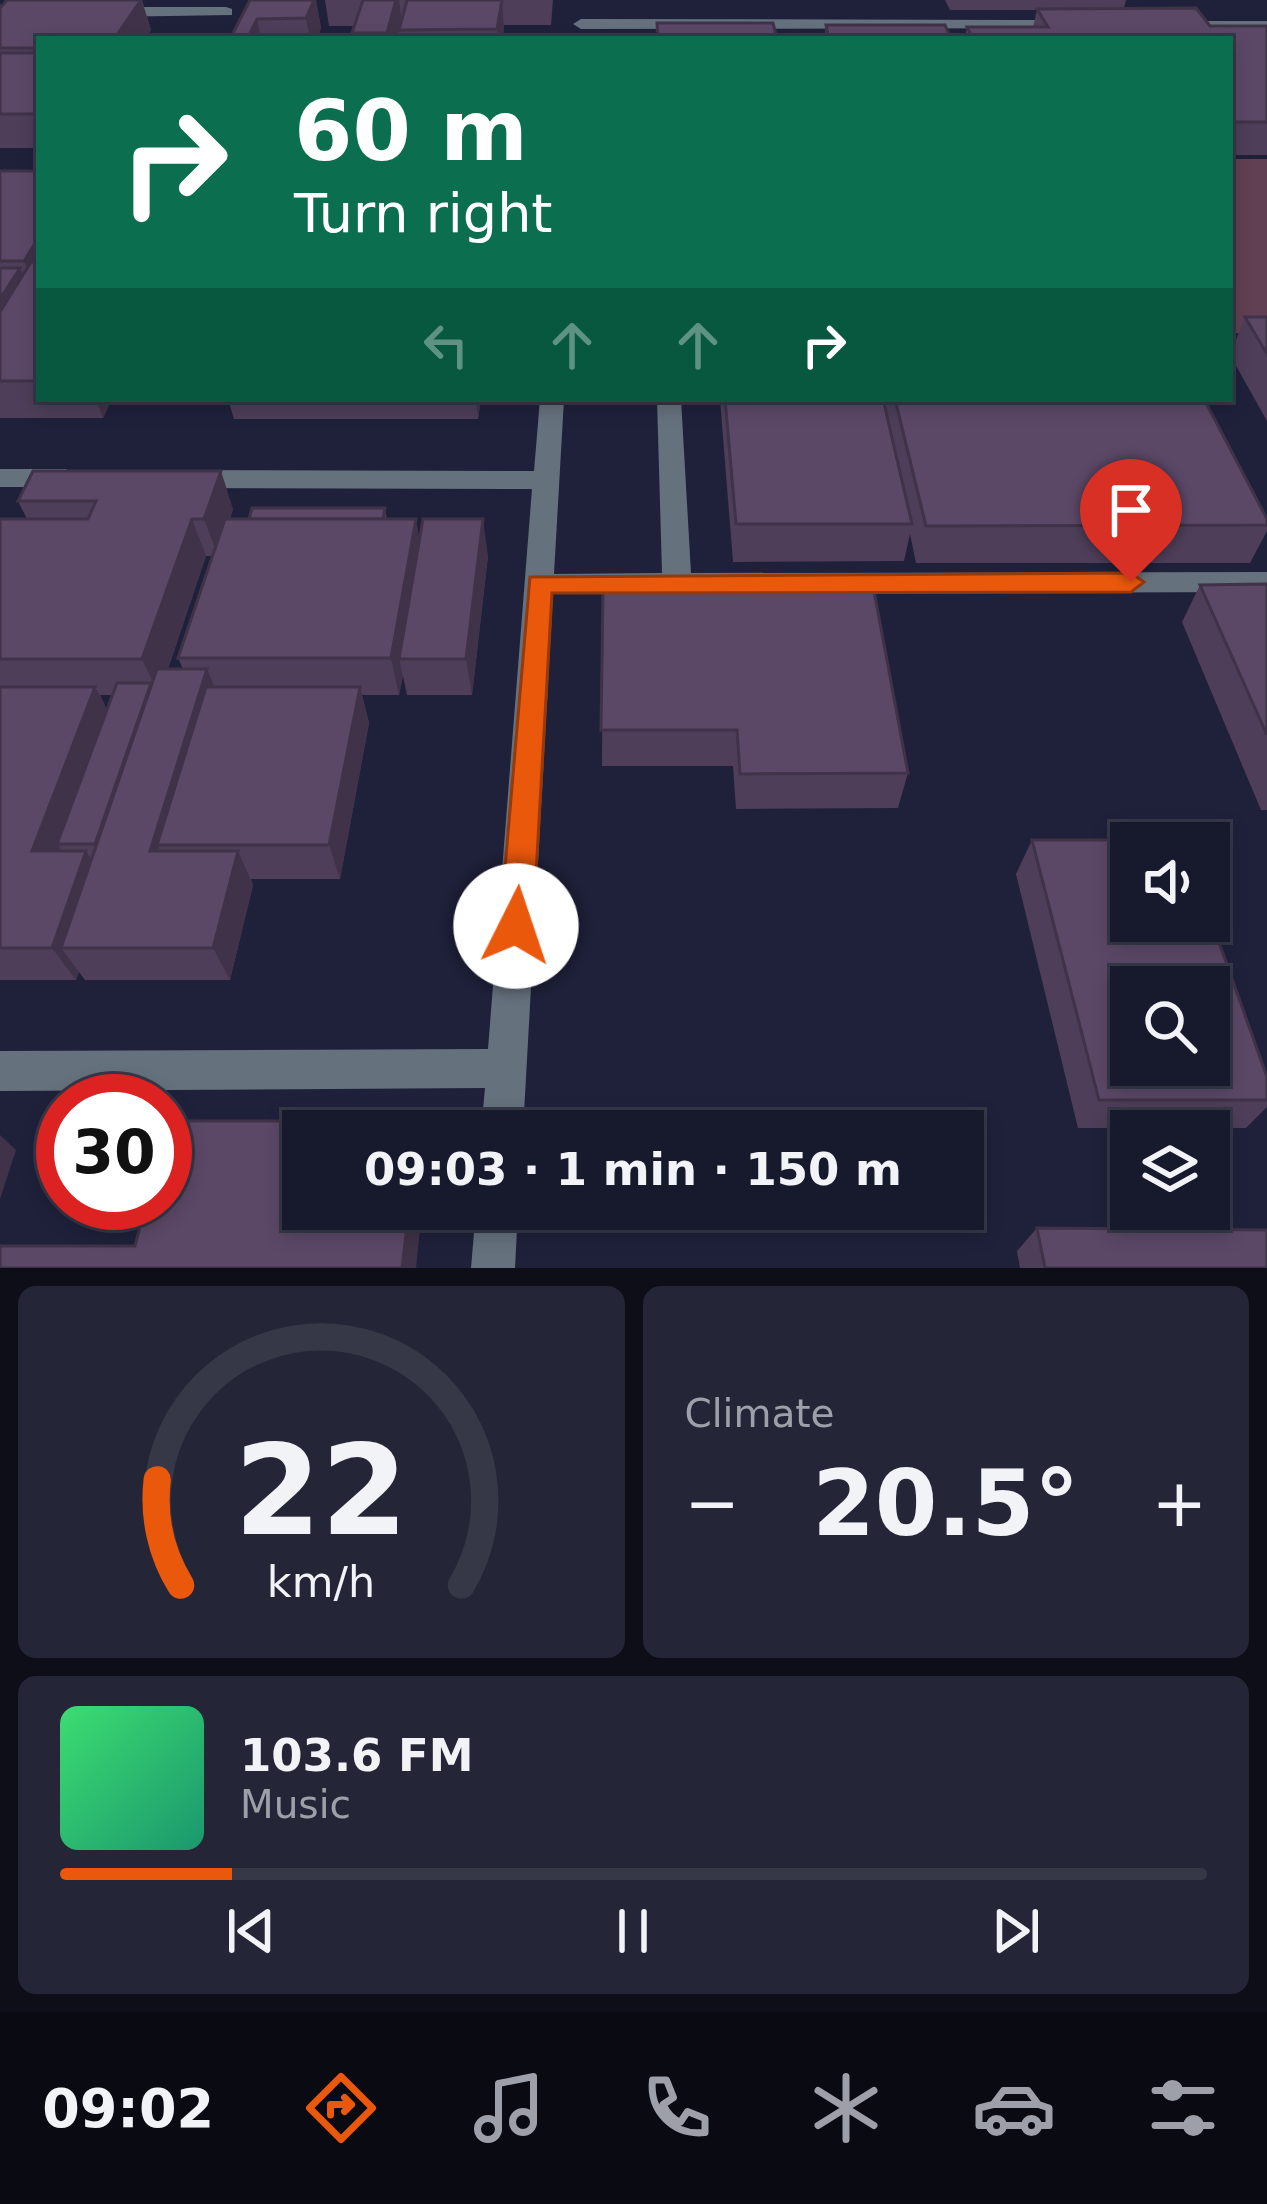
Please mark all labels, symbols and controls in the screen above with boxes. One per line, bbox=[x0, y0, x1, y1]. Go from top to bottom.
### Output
text: 60 m bbox=[294, 82, 528, 180]
icon: right bbox=[96, 84, 252, 240]
text: Turn right bbox=[294, 182, 553, 245]
icon: left bbox=[413, 312, 479, 378]
icon: ahead bbox=[539, 312, 605, 378]
icon: ahead bbox=[665, 312, 731, 378]
icon: right bbox=[791, 312, 857, 378]
pin bbox=[1080, 459, 1182, 582]
icon: arrive bbox=[1098, 477, 1164, 543]
map controls bbox=[1110, 822, 1230, 1230]
button: sound bbox=[1110, 822, 1230, 942]
position arrow bbox=[453, 863, 579, 989]
button: search bbox=[1110, 966, 1230, 1086]
speed limit sign: 30 bbox=[36, 1074, 192, 1230]
button: layers bbox=[1110, 1110, 1230, 1230]
text: 09:03 · 1 min · 150 m bbox=[364, 1143, 902, 1196]
text: Climate bbox=[685, 1391, 835, 1436]
text: 22 bbox=[234, 1418, 408, 1563]
text: 20.5° bbox=[812, 1451, 1079, 1556]
text: − bbox=[685, 1465, 740, 1542]
text: + bbox=[1152, 1465, 1207, 1542]
text: km/h bbox=[267, 1557, 375, 1607]
text: 103.6 FM bbox=[240, 1729, 474, 1782]
text: Music bbox=[240, 1782, 351, 1827]
icon: previous bbox=[218, 1898, 284, 1964]
icon: pause bbox=[600, 1898, 666, 1964]
icon: next bbox=[983, 1898, 1049, 1964]
icon: directions bbox=[299, 2066, 383, 2150]
icon: music bbox=[467, 2066, 551, 2150]
icon: phone bbox=[635, 2066, 719, 2150]
icon: climate bbox=[804, 2066, 888, 2150]
icon: car bbox=[972, 2066, 1056, 2150]
icon: filters bbox=[1141, 2066, 1225, 2150]
text: 09:02 bbox=[42, 2077, 214, 2140]

